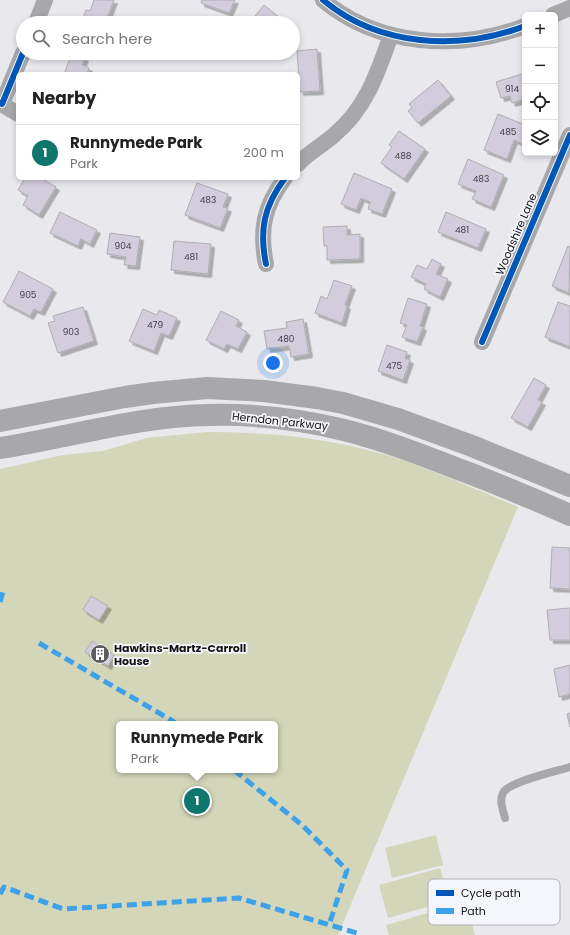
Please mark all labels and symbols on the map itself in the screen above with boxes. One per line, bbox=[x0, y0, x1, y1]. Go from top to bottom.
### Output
house number: 914 bbox=[505, 83, 519, 95]
house number: 485 bbox=[500, 126, 517, 138]
house number: 488 bbox=[394, 150, 412, 162]
house number: 483 bbox=[473, 173, 489, 185]
street label: Woodshire Lane bbox=[492, 190, 541, 277]
house number: 483 bbox=[200, 194, 216, 206]
house number: 481 bbox=[455, 224, 469, 236]
house number: 904 bbox=[115, 240, 132, 252]
house number: 481 bbox=[184, 251, 198, 263]
house number: 905 bbox=[20, 289, 37, 301]
house number: 479 bbox=[147, 319, 163, 331]
house number: 903 bbox=[63, 326, 79, 338]
house number: 480 bbox=[278, 333, 295, 345]
your location bbox=[263, 353, 283, 373]
house number: 475 bbox=[386, 360, 402, 372]
street label: Herndon Parkway bbox=[231, 408, 329, 434]
place label: Hawkins-Martz-Carroll House bbox=[114, 640, 246, 669]
building icon: Hawkins-Martz-Carroll House bbox=[89, 643, 111, 665]
pin: 1 bbox=[184, 786, 210, 816]
legend bbox=[428, 879, 560, 925]
text: Cycle path bbox=[461, 885, 521, 901]
text: Path bbox=[461, 903, 486, 919]

